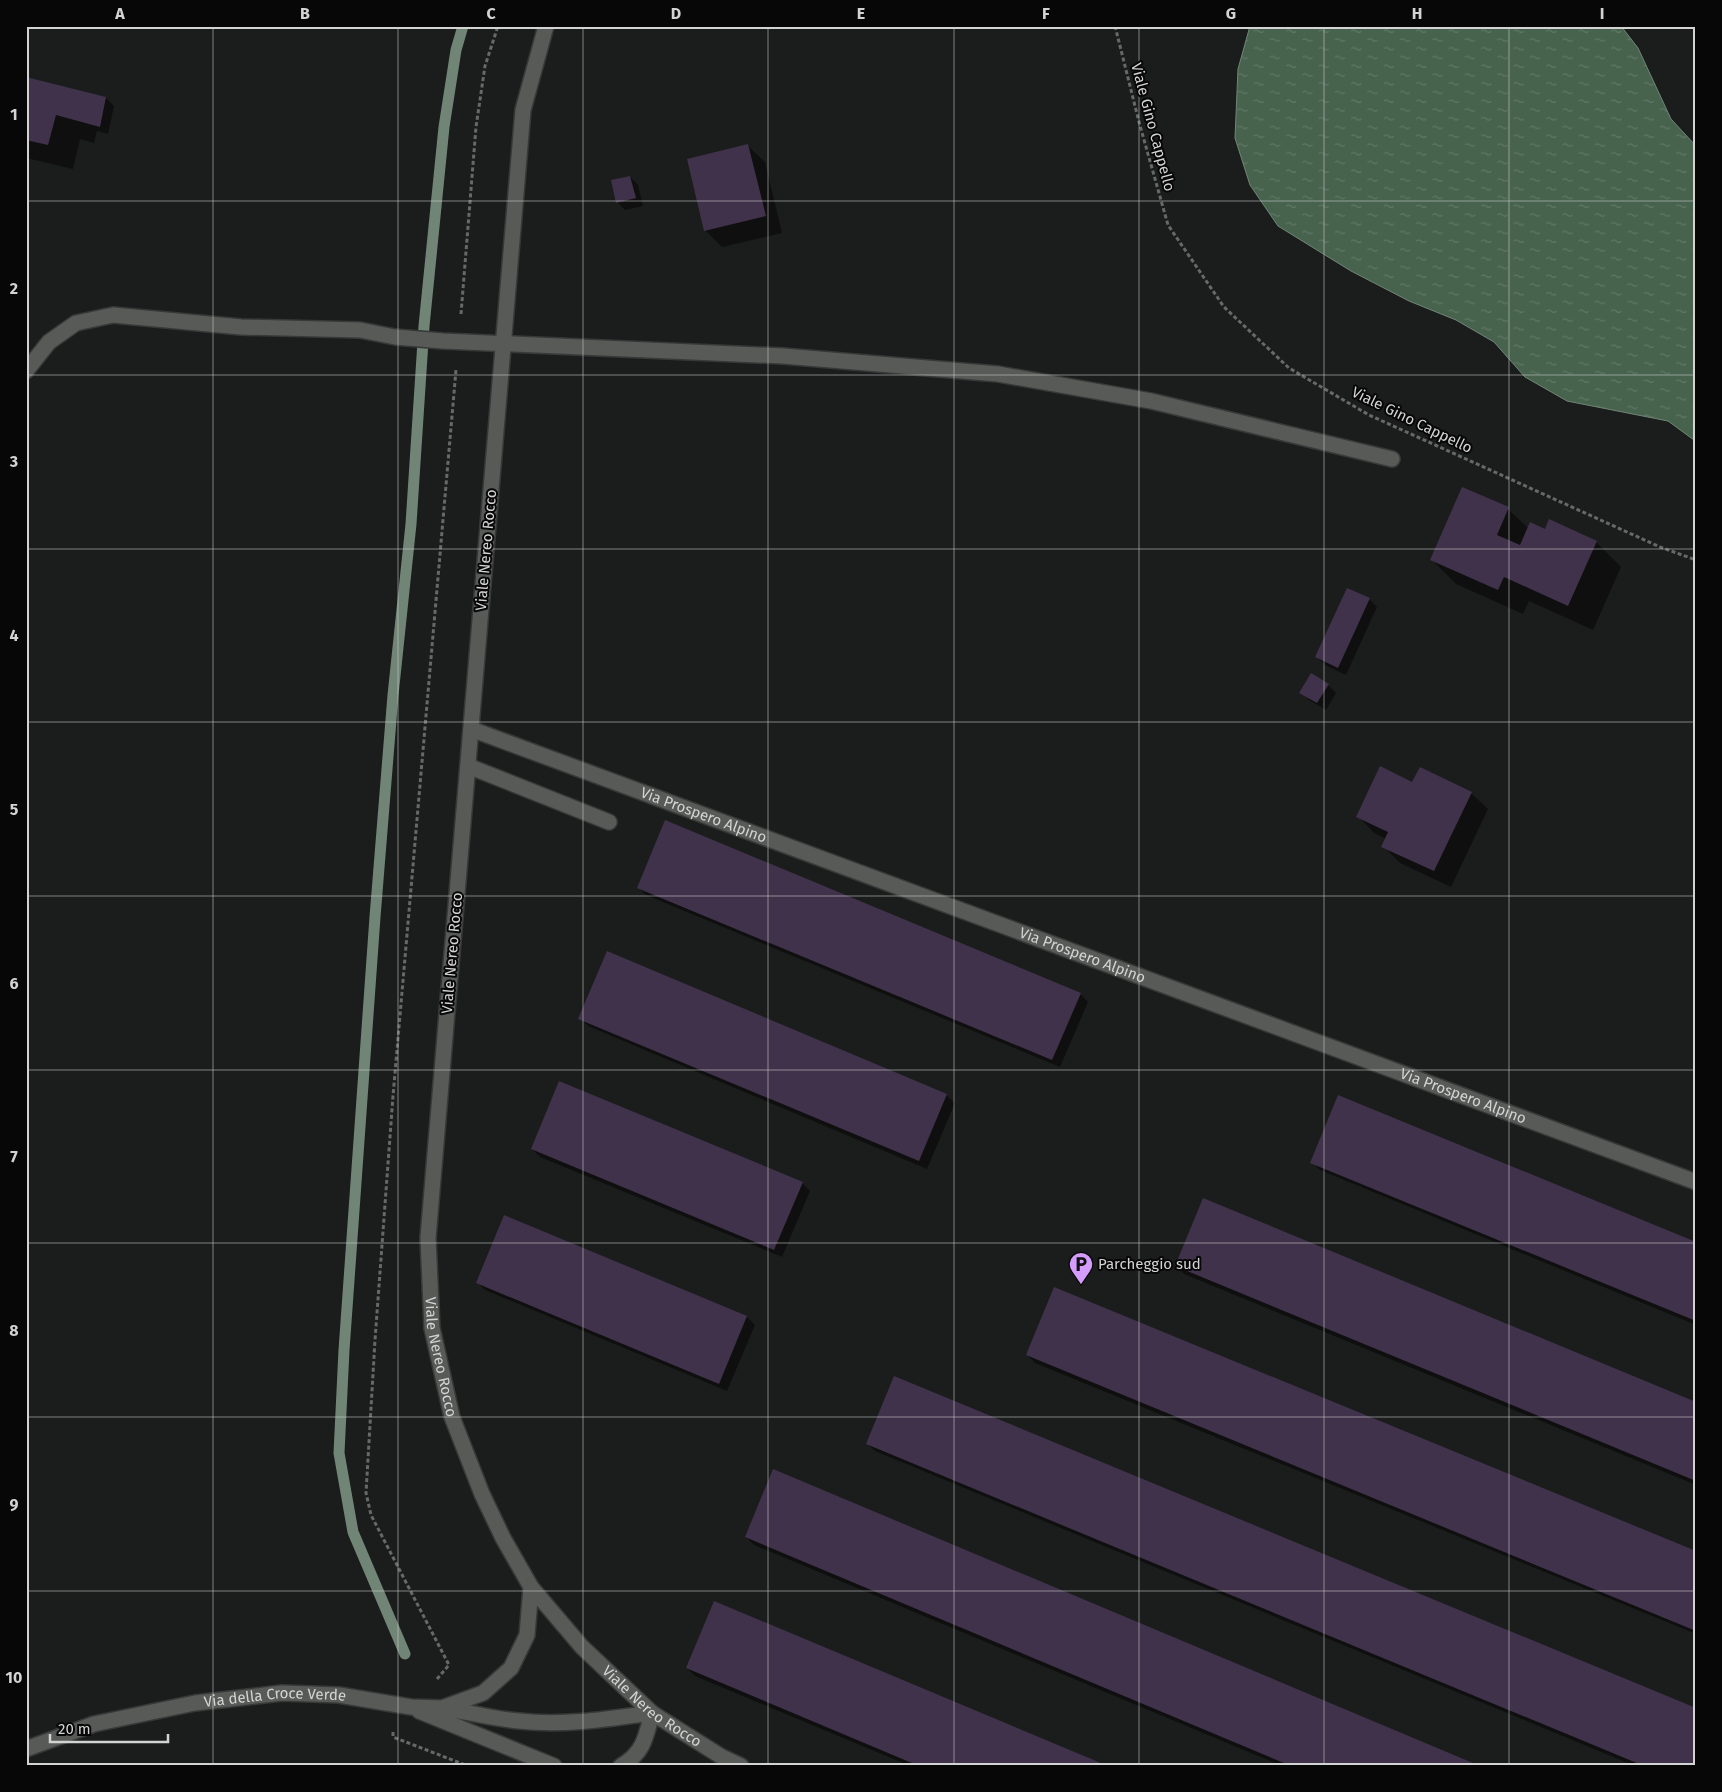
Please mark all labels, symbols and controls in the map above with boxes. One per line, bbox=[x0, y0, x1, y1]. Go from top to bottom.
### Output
text: A bbox=[114, 4, 125, 23]
text: B bbox=[300, 4, 310, 23]
text: C bbox=[486, 4, 496, 23]
text: D bbox=[671, 4, 681, 23]
text: E bbox=[857, 4, 865, 23]
text: F bbox=[1042, 4, 1050, 23]
text: G bbox=[1226, 4, 1236, 23]
text: H bbox=[1412, 4, 1422, 23]
text: I bbox=[1600, 4, 1604, 23]
street label: Viale Gino Cappello bbox=[1127, 61, 1179, 193]
text: 1 bbox=[10, 105, 18, 124]
text: 2 bbox=[10, 279, 18, 298]
street label: Viale Gino Cappello bbox=[1349, 383, 1475, 457]
text: 3 bbox=[9, 452, 18, 471]
street label: Viale Nereo Rocco bbox=[472, 489, 500, 611]
text: 4 bbox=[9, 626, 19, 645]
street label: Via Prospero Alpino bbox=[638, 783, 769, 847]
text: 5 bbox=[10, 800, 19, 819]
street label: Viale Nereo Rocco bbox=[438, 892, 466, 1014]
street label: Via Prospero Alpino bbox=[1017, 924, 1148, 987]
text: 6 bbox=[9, 974, 19, 993]
street label: Via Prospero Alpino bbox=[1398, 1064, 1529, 1128]
text: 7 bbox=[10, 1147, 18, 1166]
parking icon: Parcheggio sud bbox=[1068, 1251, 1094, 1285]
place label: Parcheggio sud bbox=[1098, 1255, 1201, 1273]
street label: Viale Nereo Rocco bbox=[422, 1296, 461, 1419]
text: 8 bbox=[9, 1321, 19, 1340]
text: 9 bbox=[10, 1495, 19, 1514]
street label: Viale Nereo Rocco bbox=[598, 1662, 705, 1751]
text: 10 bbox=[6, 1668, 22, 1687]
street label: Via della Croce Verde bbox=[203, 1684, 348, 1711]
scale bar bbox=[50, 1712, 168, 1744]
text: 20 m bbox=[58, 1720, 91, 1738]

